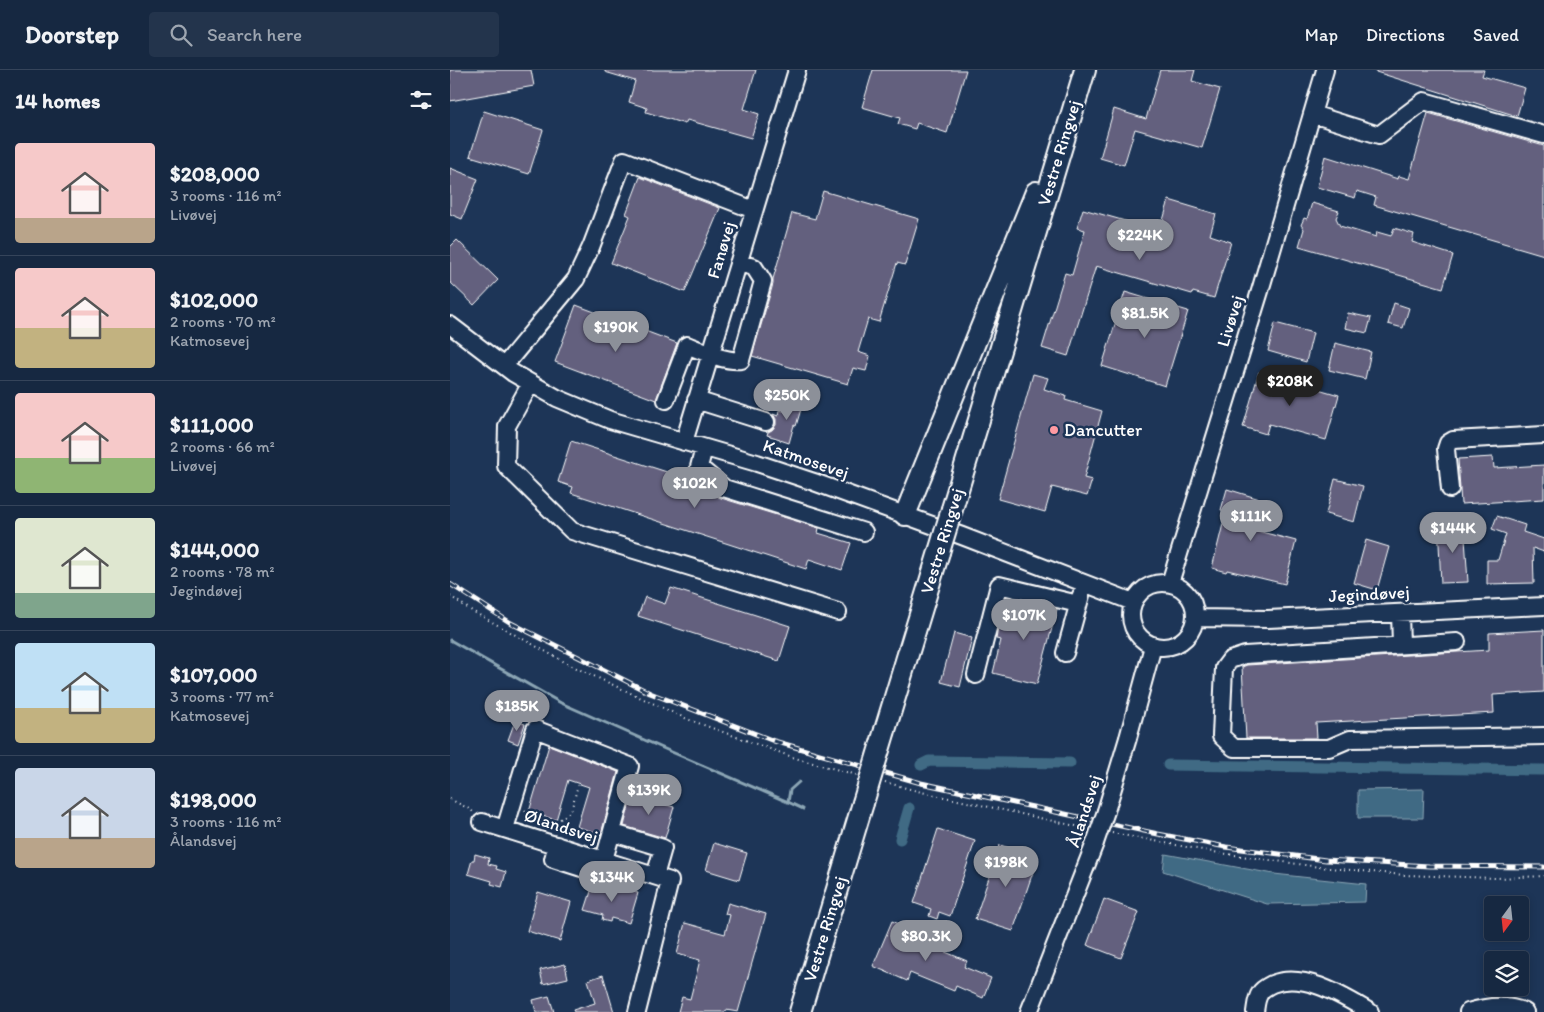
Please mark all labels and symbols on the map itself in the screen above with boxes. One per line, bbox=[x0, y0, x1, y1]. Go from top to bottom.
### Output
street label: Vestre Ringvej bbox=[1033, 98, 1085, 208]
pin: $224K bbox=[1105, 218, 1175, 261]
street label: Fanøvej bbox=[702, 219, 740, 281]
street label: Livøvej bbox=[1212, 293, 1248, 349]
pin: $81.5K bbox=[1104, 296, 1186, 339]
pin: $190K bbox=[581, 310, 651, 353]
pin: $208K bbox=[1255, 364, 1325, 407]
pin: $250K bbox=[752, 378, 822, 421]
place label: Dancutter bbox=[1064, 419, 1143, 441]
marker: Dancutter bbox=[1048, 424, 1060, 436]
street label: Katmosevej bbox=[760, 434, 852, 484]
pin: $102K bbox=[660, 466, 730, 509]
street label: Vestre Ringvej bbox=[916, 486, 968, 596]
pin: $111K bbox=[1216, 500, 1286, 542]
pin: $144K bbox=[1418, 512, 1488, 554]
street label: Jegindøvej bbox=[1328, 581, 1410, 607]
pin: $107K bbox=[989, 598, 1059, 641]
pin: $185K bbox=[482, 690, 552, 732]
street label: Ålandsvej bbox=[1062, 772, 1106, 850]
pin: $139K bbox=[614, 774, 684, 816]
street label: Ølandsvej bbox=[521, 804, 601, 848]
pin: $198K bbox=[971, 846, 1041, 888]
pin: $134K bbox=[577, 860, 647, 903]
street label: Vestre Ringvej bbox=[799, 874, 851, 984]
north arrow bbox=[1484, 896, 1529, 941]
pin: $80.3K bbox=[885, 920, 967, 962]

